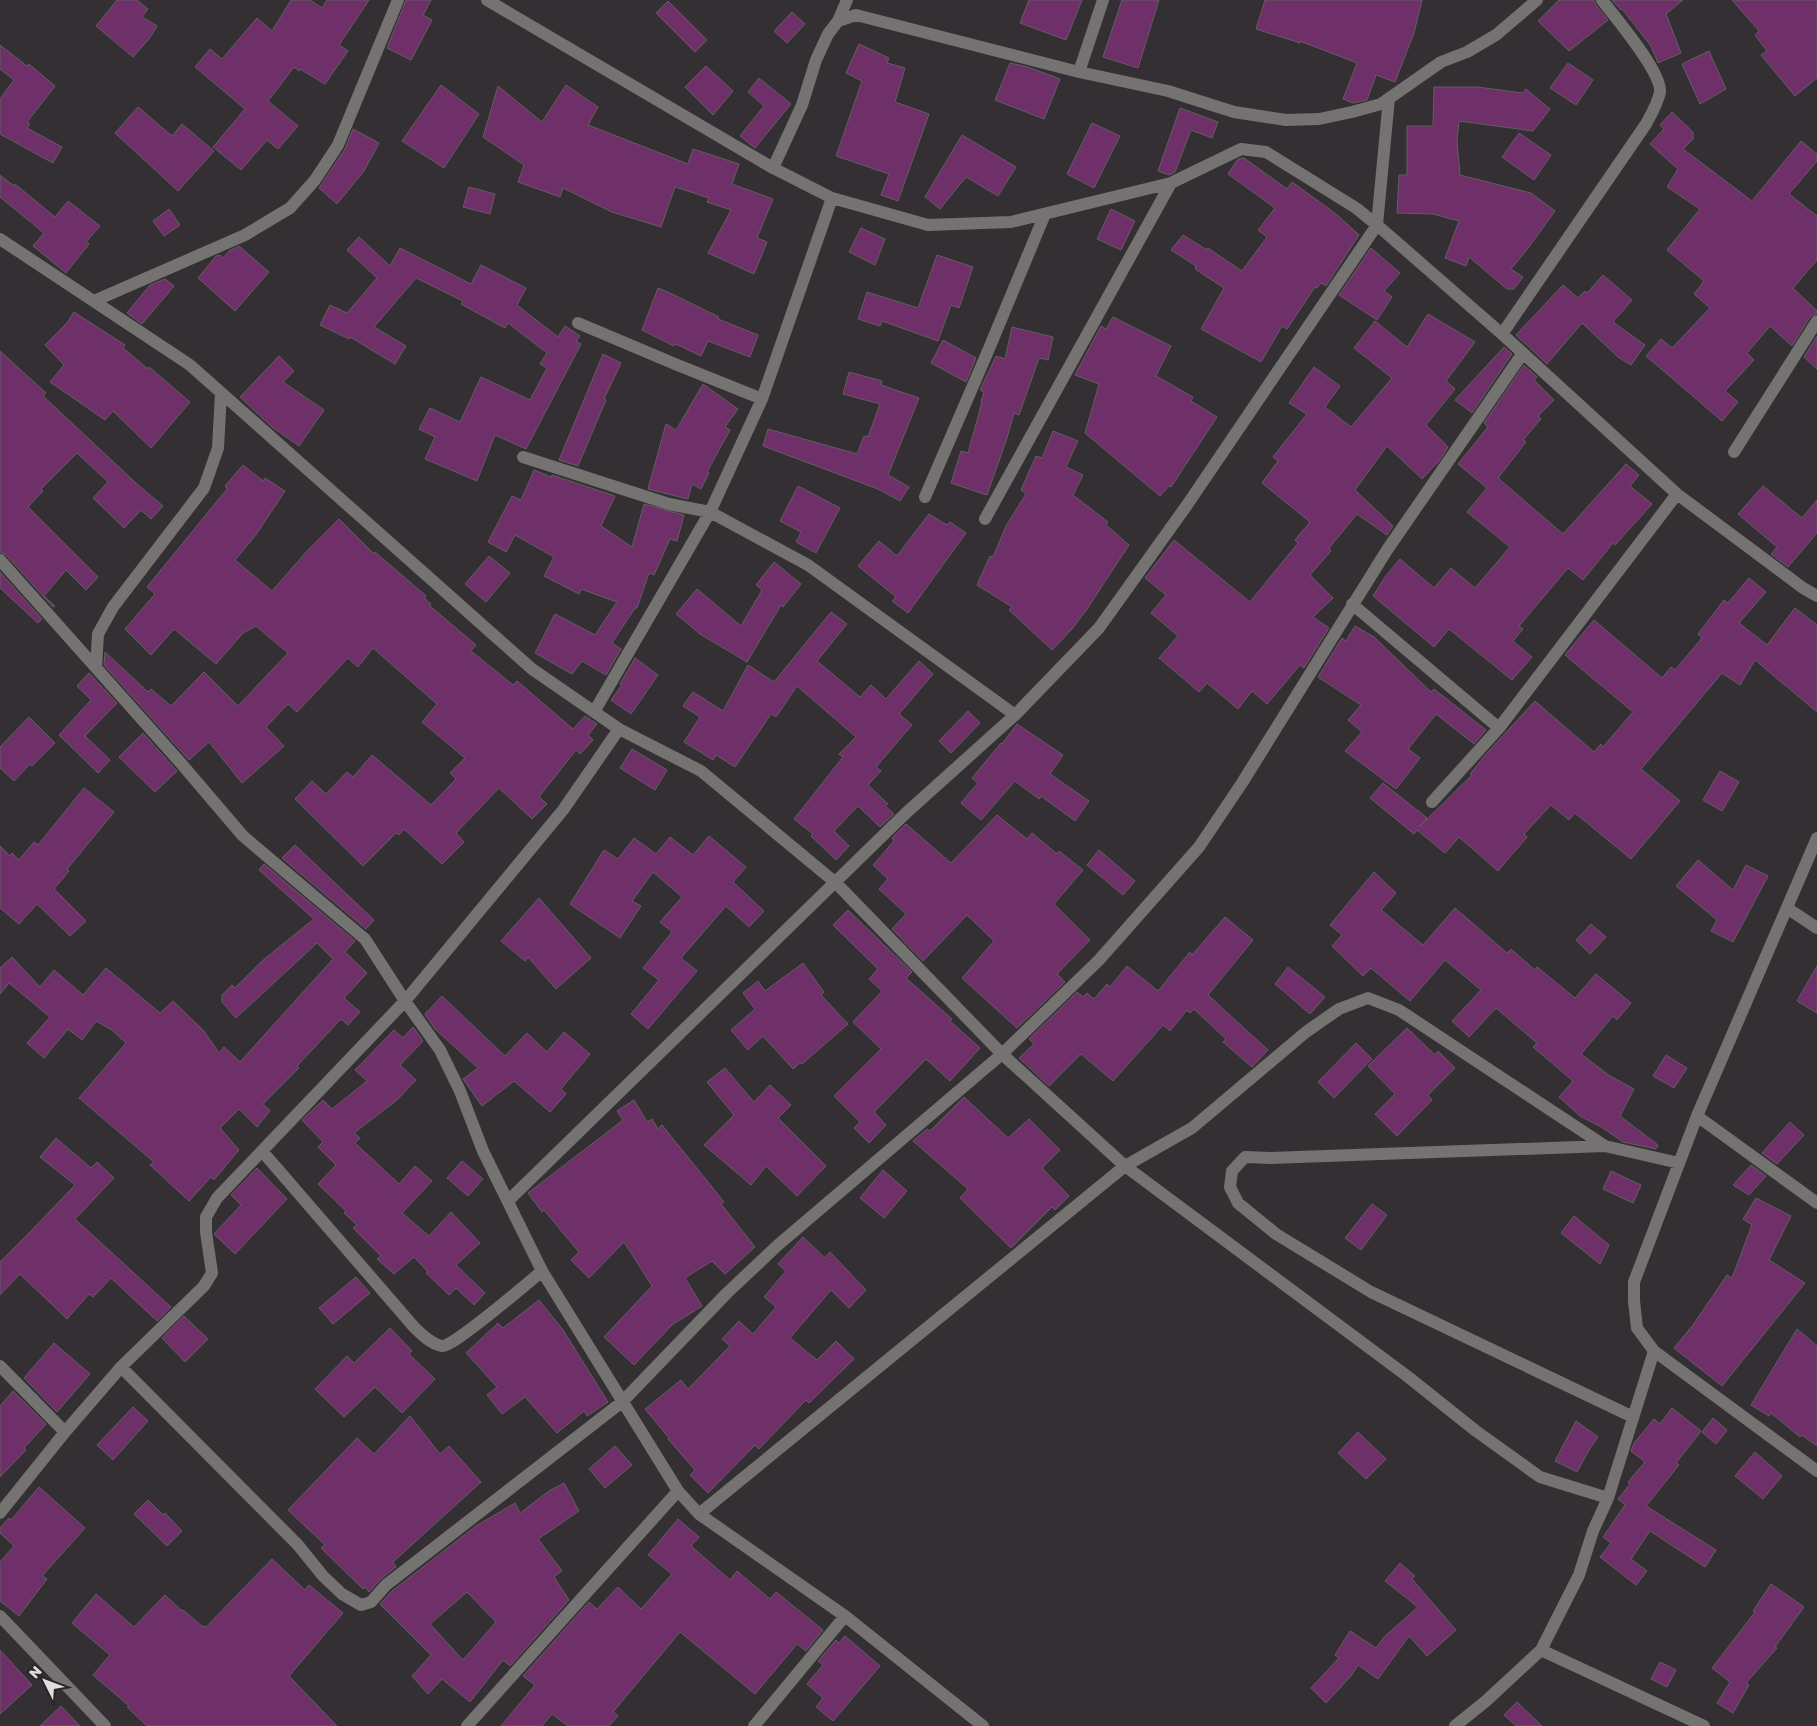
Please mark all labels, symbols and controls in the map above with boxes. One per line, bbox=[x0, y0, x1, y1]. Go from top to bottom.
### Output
north arrow bbox=[20, 1656, 70, 1706]
text: N bbox=[25, 1662, 45, 1682]

